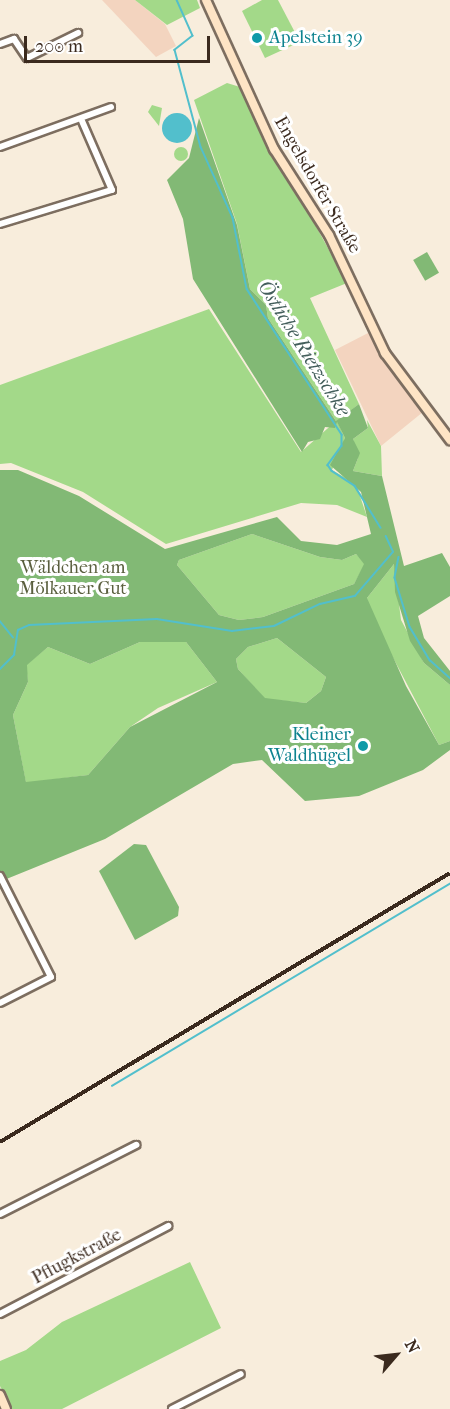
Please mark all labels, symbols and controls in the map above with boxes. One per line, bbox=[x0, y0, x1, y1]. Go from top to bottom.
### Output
scale bar bbox=[27, 24, 213, 62]
place label: Apelstein 39 bbox=[269, 27, 363, 49]
marker: Apelstein 39 bbox=[250, 31, 264, 45]
text: 200 m bbox=[35, 36, 83, 57]
street label: Engelsdorfer Straße bbox=[269, 113, 365, 257]
water label: Östliche Rietzschke bbox=[253, 276, 355, 420]
park label: Wäldchen am Mölkauer Gut bbox=[19, 558, 127, 600]
place label: Kleiner Waldhügel bbox=[268, 725, 351, 768]
marker: Kleiner Waldhügel bbox=[356, 739, 370, 753]
street label: Pflugkstraße bbox=[29, 1224, 125, 1290]
north arrow bbox=[366, 1325, 426, 1385]
text: N bbox=[401, 1336, 424, 1356]

